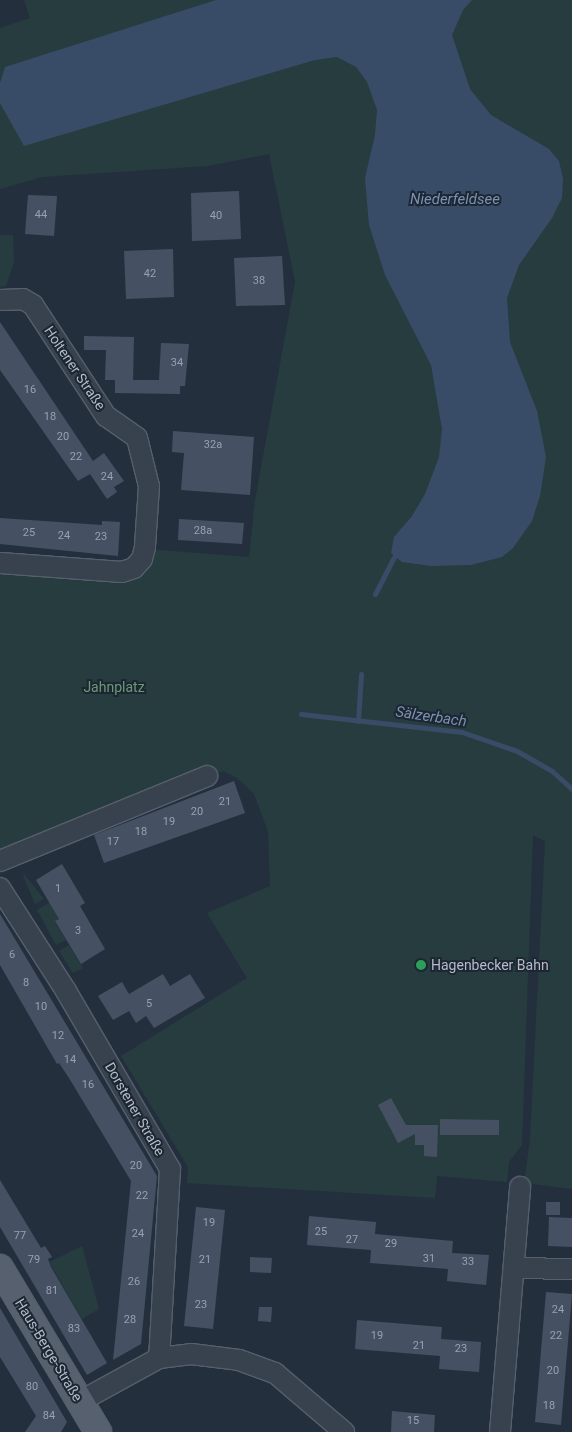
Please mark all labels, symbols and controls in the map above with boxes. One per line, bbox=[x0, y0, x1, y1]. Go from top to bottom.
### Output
water label: Niederfeldsee bbox=[410, 191, 500, 209]
house number: 44 bbox=[35, 208, 47, 222]
house number: 40 bbox=[210, 209, 222, 223]
house number: 42 bbox=[144, 267, 156, 281]
house number: 38 bbox=[253, 274, 265, 288]
street label: Holtener Straße bbox=[41, 323, 109, 413]
house number: 34 bbox=[171, 356, 183, 370]
house number: 16 bbox=[24, 383, 36, 397]
house number: 18 bbox=[44, 410, 56, 424]
house number: 20 bbox=[57, 430, 69, 444]
house number: 32a bbox=[204, 438, 222, 452]
house number: 22 bbox=[70, 450, 82, 464]
house number: 24 bbox=[101, 470, 113, 484]
house number: 28a bbox=[194, 524, 212, 538]
house number: 25 bbox=[23, 526, 35, 540]
house number: 24 bbox=[58, 529, 70, 543]
house number: 23 bbox=[95, 530, 107, 544]
park label: Jahnplatz bbox=[83, 679, 145, 695]
water label: Sälzerbach bbox=[394, 703, 468, 731]
house number: 21 bbox=[219, 795, 231, 809]
house number: 20 bbox=[191, 805, 203, 819]
house number: 19 bbox=[163, 815, 175, 829]
house number: 18 bbox=[135, 825, 147, 839]
house number: 17 bbox=[107, 835, 119, 849]
house number: 1 bbox=[55, 882, 61, 896]
house number: 3 bbox=[75, 924, 81, 938]
house number: 6 bbox=[9, 948, 15, 962]
place label: Hagenbecker Bahn bbox=[431, 957, 549, 973]
marker: Hagenbecker Bahn bbox=[415, 959, 427, 971]
house number: 8 bbox=[23, 976, 29, 990]
house number: 5 bbox=[146, 997, 152, 1011]
house number: 10 bbox=[35, 1000, 47, 1014]
house number: 12 bbox=[52, 1029, 64, 1043]
house number: 14 bbox=[64, 1053, 76, 1067]
street label: Dorstener Straße bbox=[101, 1059, 169, 1159]
house number: 16 bbox=[82, 1078, 94, 1092]
house number: 20 bbox=[130, 1159, 142, 1173]
house number: 22 bbox=[136, 1189, 148, 1203]
house number: 19 bbox=[203, 1216, 215, 1230]
house number: 25 bbox=[315, 1225, 327, 1239]
house number: 24 bbox=[132, 1227, 144, 1241]
house number: 77 bbox=[14, 1229, 26, 1243]
house number: 27 bbox=[346, 1233, 358, 1247]
house number: 29 bbox=[385, 1237, 397, 1251]
house number: 31 bbox=[423, 1252, 435, 1266]
house number: 79 bbox=[28, 1253, 40, 1267]
house number: 21 bbox=[199, 1253, 211, 1267]
house number: 33 bbox=[462, 1255, 474, 1269]
house number: 26 bbox=[128, 1275, 140, 1289]
house number: 81 bbox=[46, 1284, 58, 1298]
street label: Haus-Berge-Straße bbox=[12, 1296, 86, 1404]
house number: 23 bbox=[195, 1298, 207, 1312]
house number: 24 bbox=[552, 1303, 564, 1317]
house number: 28 bbox=[124, 1313, 136, 1327]
house number: 83 bbox=[68, 1322, 80, 1336]
house number: 19 bbox=[371, 1329, 383, 1343]
house number: 22 bbox=[550, 1329, 562, 1343]
house number: 21 bbox=[413, 1339, 425, 1353]
house number: 23 bbox=[455, 1342, 467, 1356]
house number: 20 bbox=[547, 1364, 559, 1378]
house number: 80 bbox=[26, 1380, 38, 1394]
house number: 18 bbox=[543, 1399, 555, 1413]
house number: 84 bbox=[43, 1409, 55, 1423]
house number: 15 bbox=[407, 1414, 419, 1428]

